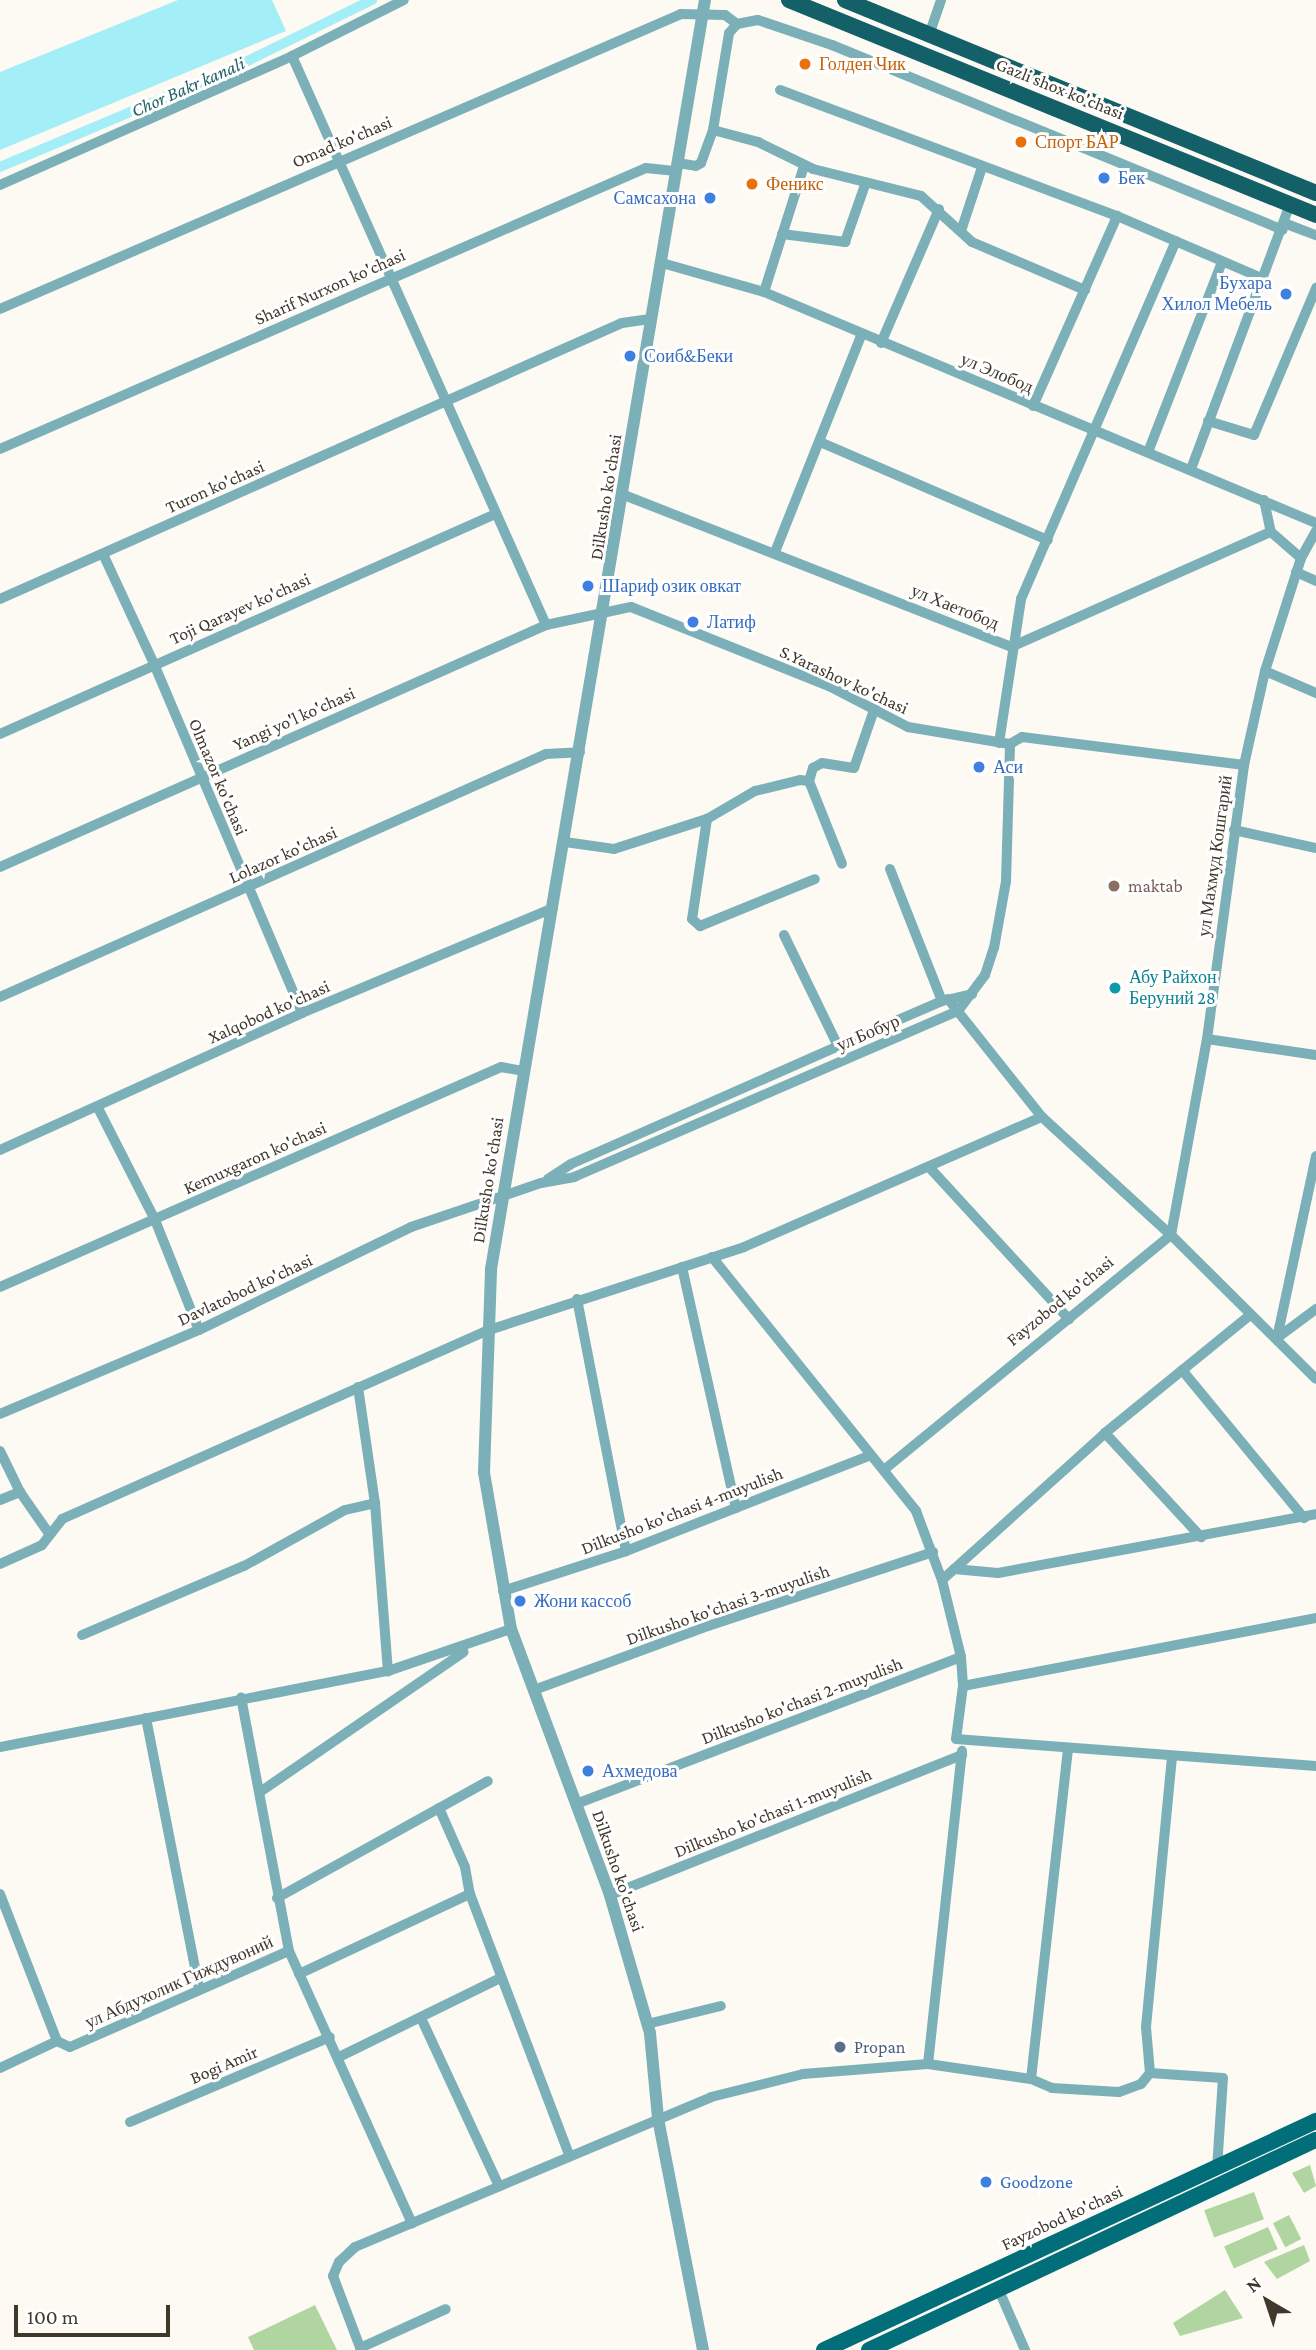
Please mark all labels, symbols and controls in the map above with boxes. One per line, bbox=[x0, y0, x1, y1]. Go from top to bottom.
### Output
water label: Chor Bakr kanali bbox=[128, 52, 248, 122]
place label: Голден Чик bbox=[819, 53, 906, 75]
street label: Gazli shox ko'chasi bbox=[993, 53, 1127, 125]
marker: Голден Чик bbox=[797, 56, 813, 72]
street label: Omad ko'chasi bbox=[289, 111, 395, 173]
place label: Спорт БАР bbox=[1035, 131, 1119, 153]
marker: Спорт БАР bbox=[1013, 134, 1029, 150]
place label: Бек bbox=[1118, 167, 1145, 189]
marker: Бек bbox=[1096, 170, 1112, 186]
place label: Феникс bbox=[766, 173, 824, 195]
marker: Феникс bbox=[744, 176, 760, 192]
place label: Самсахона bbox=[613, 187, 696, 209]
marker: Самсахона bbox=[702, 190, 718, 206]
street label: Sharif Nurxon ko'chasi bbox=[251, 244, 409, 330]
place label: Бухара Хилол Мебель bbox=[1161, 273, 1272, 316]
marker: Бухара Хилол Мебель bbox=[1278, 286, 1294, 302]
place label: Соиб&Беки bbox=[644, 345, 733, 367]
marker: Соиб&Беки bbox=[622, 348, 638, 364]
street label: ул Элобод bbox=[957, 348, 1037, 398]
street label: Dilkusho ko'chasi bbox=[585, 432, 627, 562]
street label: Turon ko'chasi bbox=[162, 456, 268, 518]
street label: Toji Qarayev ko'chasi bbox=[166, 568, 314, 650]
place label: Шариф озик овкат bbox=[602, 575, 741, 597]
marker: Шариф озик овкат bbox=[580, 578, 596, 594]
street label: ул Хаетобод bbox=[908, 580, 1002, 634]
place label: Латиф bbox=[707, 611, 756, 633]
marker: Латиф bbox=[685, 614, 701, 630]
street label: S.Yarashov ko'chasi bbox=[776, 641, 912, 719]
street label: Yangi yo'l ko'chasi bbox=[230, 682, 358, 756]
street label: Olmazor ko'chasi bbox=[184, 715, 252, 839]
place label: Аси bbox=[993, 756, 1023, 778]
marker: Аси bbox=[971, 759, 987, 775]
street label: ул Махмуд Кошгарий bbox=[1193, 774, 1237, 938]
street label: Lolazor ko'chasi bbox=[226, 822, 340, 888]
place label: maktab bbox=[1128, 875, 1183, 897]
marker: maktab bbox=[1106, 878, 1122, 894]
place label: Абу Райхон Беруний 28 bbox=[1129, 967, 1217, 1010]
street label: Xalqobod ko'chasi bbox=[205, 976, 333, 1048]
marker: Абу Райхон Беруний 28 bbox=[1107, 980, 1123, 996]
street label: ул Бобур bbox=[833, 1010, 903, 1056]
street label: Dilkusho ko'chasi bbox=[467, 1115, 509, 1245]
street label: Kemuxgaron ko'chasi bbox=[180, 1117, 330, 1199]
street label: Davlatobod ko'chasi bbox=[174, 1249, 316, 1331]
street label: Fayzobod ko'chasi bbox=[1002, 1251, 1118, 1351]
street label: Dilkusho ko'chasi 4-muyulish bbox=[578, 1463, 786, 1559]
street label: Dilkusho ko'chasi 3-muyulish bbox=[623, 1560, 833, 1650]
place label: Жони кассоб bbox=[534, 1590, 631, 1612]
marker: Жони кассоб bbox=[512, 1593, 528, 1609]
street label: Dilkusho ko'chasi 2-muyulish bbox=[698, 1653, 906, 1749]
place label: Ахмедова bbox=[602, 1760, 678, 1782]
marker: Ахмедова bbox=[580, 1763, 596, 1779]
street label: Dilkusho ko'chasi 1-muyulish bbox=[671, 1763, 875, 1863]
street label: Dilkusho ko'chasi bbox=[587, 1807, 649, 1935]
street label: ул Абдухолик Гиждувоний bbox=[82, 1931, 276, 2033]
place label: Propan bbox=[854, 2036, 905, 2058]
marker: Propan bbox=[832, 2039, 848, 2055]
street label: Bogi Amir bbox=[187, 2041, 261, 2089]
place label: Goodzone bbox=[1000, 2171, 1073, 2193]
marker: Goodzone bbox=[978, 2174, 994, 2190]
street label: Fayzobod ko'chasi bbox=[998, 2180, 1126, 2256]
north arrow bbox=[1232, 2266, 1302, 2336]
text: N bbox=[1242, 2272, 1265, 2297]
scale bar bbox=[18, 2290, 173, 2334]
text: 100 m bbox=[27, 2305, 79, 2329]

